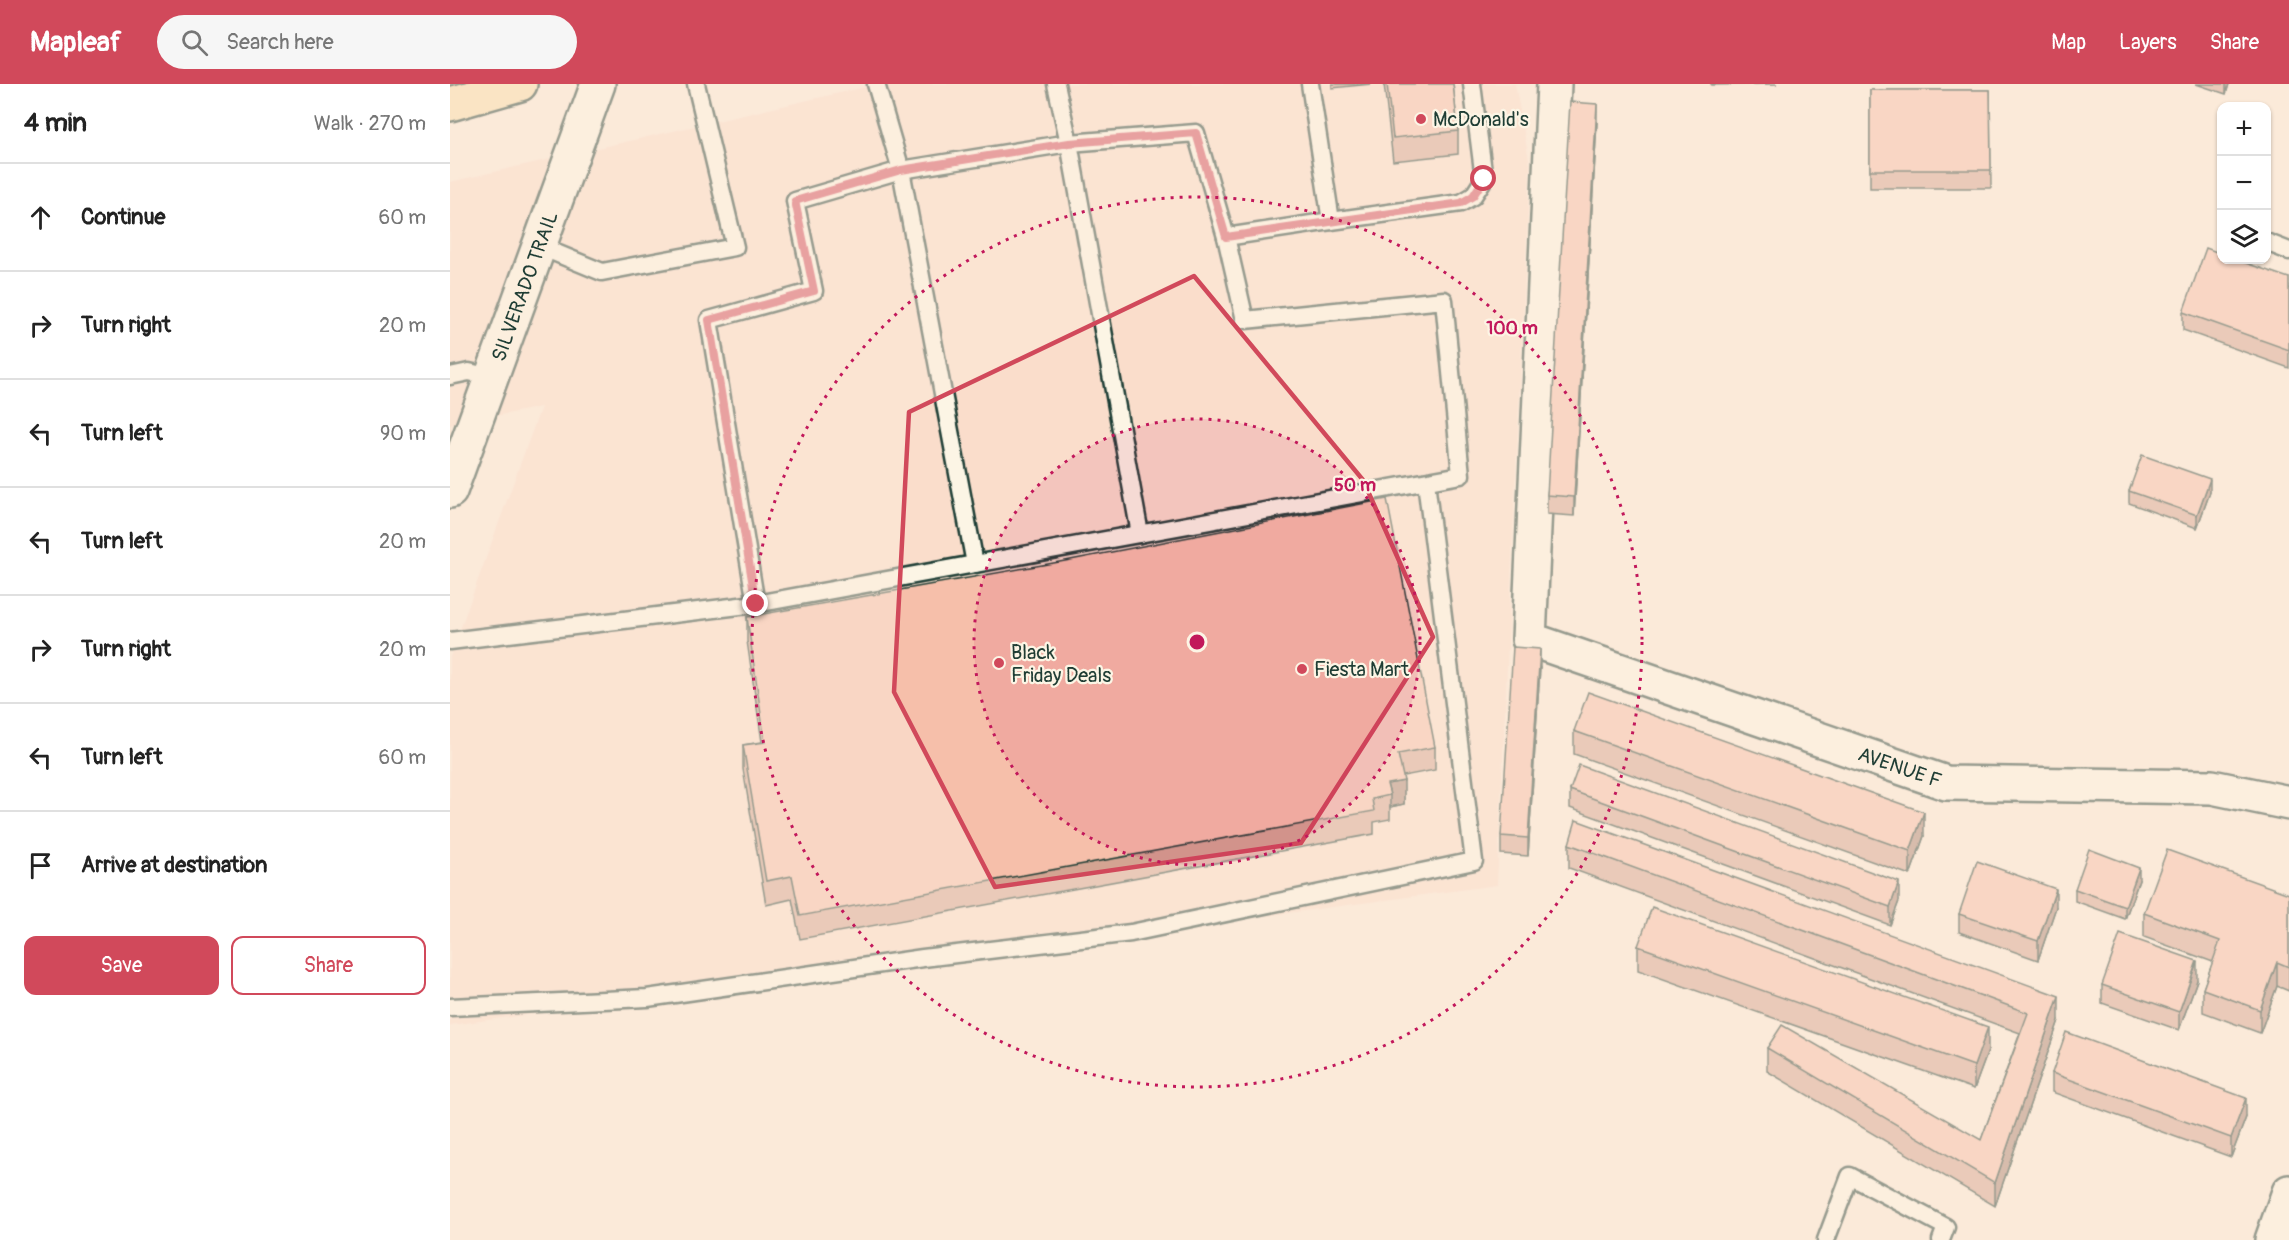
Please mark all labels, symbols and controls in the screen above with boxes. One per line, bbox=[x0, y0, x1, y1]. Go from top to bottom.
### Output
search box bbox=[157, 15, 577, 69]
text: Mapleaf bbox=[30, 25, 121, 60]
icon: search bbox=[178, 26, 211, 59]
text: Search here bbox=[226, 28, 334, 56]
text: Map bbox=[2051, 29, 2086, 56]
text: Layers bbox=[2119, 29, 2177, 56]
text: Share bbox=[2210, 29, 2259, 56]
map controls bbox=[2217, 102, 2271, 264]
button: + bbox=[2217, 102, 2271, 156]
text: 4 min bbox=[24, 107, 87, 139]
place label: McDonald's bbox=[1433, 107, 1529, 132]
text: Walk · 270 m bbox=[314, 111, 426, 136]
marker: McDonald's bbox=[1414, 112, 1428, 126]
button: − bbox=[2217, 156, 2271, 210]
route start bbox=[1470, 165, 1496, 191]
icon: ahead bbox=[24, 201, 57, 234]
text: Continue bbox=[81, 203, 165, 231]
text: 60 m bbox=[379, 205, 426, 230]
street label: SILVERADO TRAIL bbox=[486, 208, 563, 365]
button: layers bbox=[2217, 210, 2271, 264]
icon: right bbox=[24, 309, 57, 342]
text: Turn right bbox=[81, 311, 171, 339]
text: 20 m bbox=[379, 313, 426, 338]
text: 100 m bbox=[1486, 317, 1538, 340]
icon: left bbox=[24, 417, 57, 450]
text: Turn left bbox=[81, 419, 163, 447]
text: 90 m bbox=[380, 421, 426, 446]
text: 50 m bbox=[1334, 474, 1376, 497]
icon: left bbox=[24, 525, 57, 558]
text: Turn left bbox=[81, 527, 163, 555]
text: 20 m bbox=[379, 529, 426, 554]
route end bbox=[742, 590, 768, 616]
centre of rings bbox=[1187, 632, 1207, 652]
icon: right bbox=[24, 633, 57, 666]
text: Turn right bbox=[81, 635, 171, 663]
text: 20 m bbox=[379, 637, 426, 662]
place label: Black Friday Deals bbox=[1011, 640, 1111, 688]
marker: Black Friday Deals bbox=[992, 656, 1006, 670]
place label: Fiesta Mart bbox=[1314, 657, 1410, 682]
marker: Fiesta Mart bbox=[1295, 662, 1309, 676]
icon: left bbox=[24, 741, 57, 774]
street label: AVENUE F bbox=[1855, 741, 1945, 793]
text: Turn left bbox=[81, 743, 163, 771]
text: 60 m bbox=[379, 745, 426, 770]
icon: arrive bbox=[24, 849, 57, 882]
text: Arrive at destination bbox=[81, 851, 267, 879]
button: Save bbox=[24, 936, 219, 995]
button: Share bbox=[231, 936, 426, 995]

